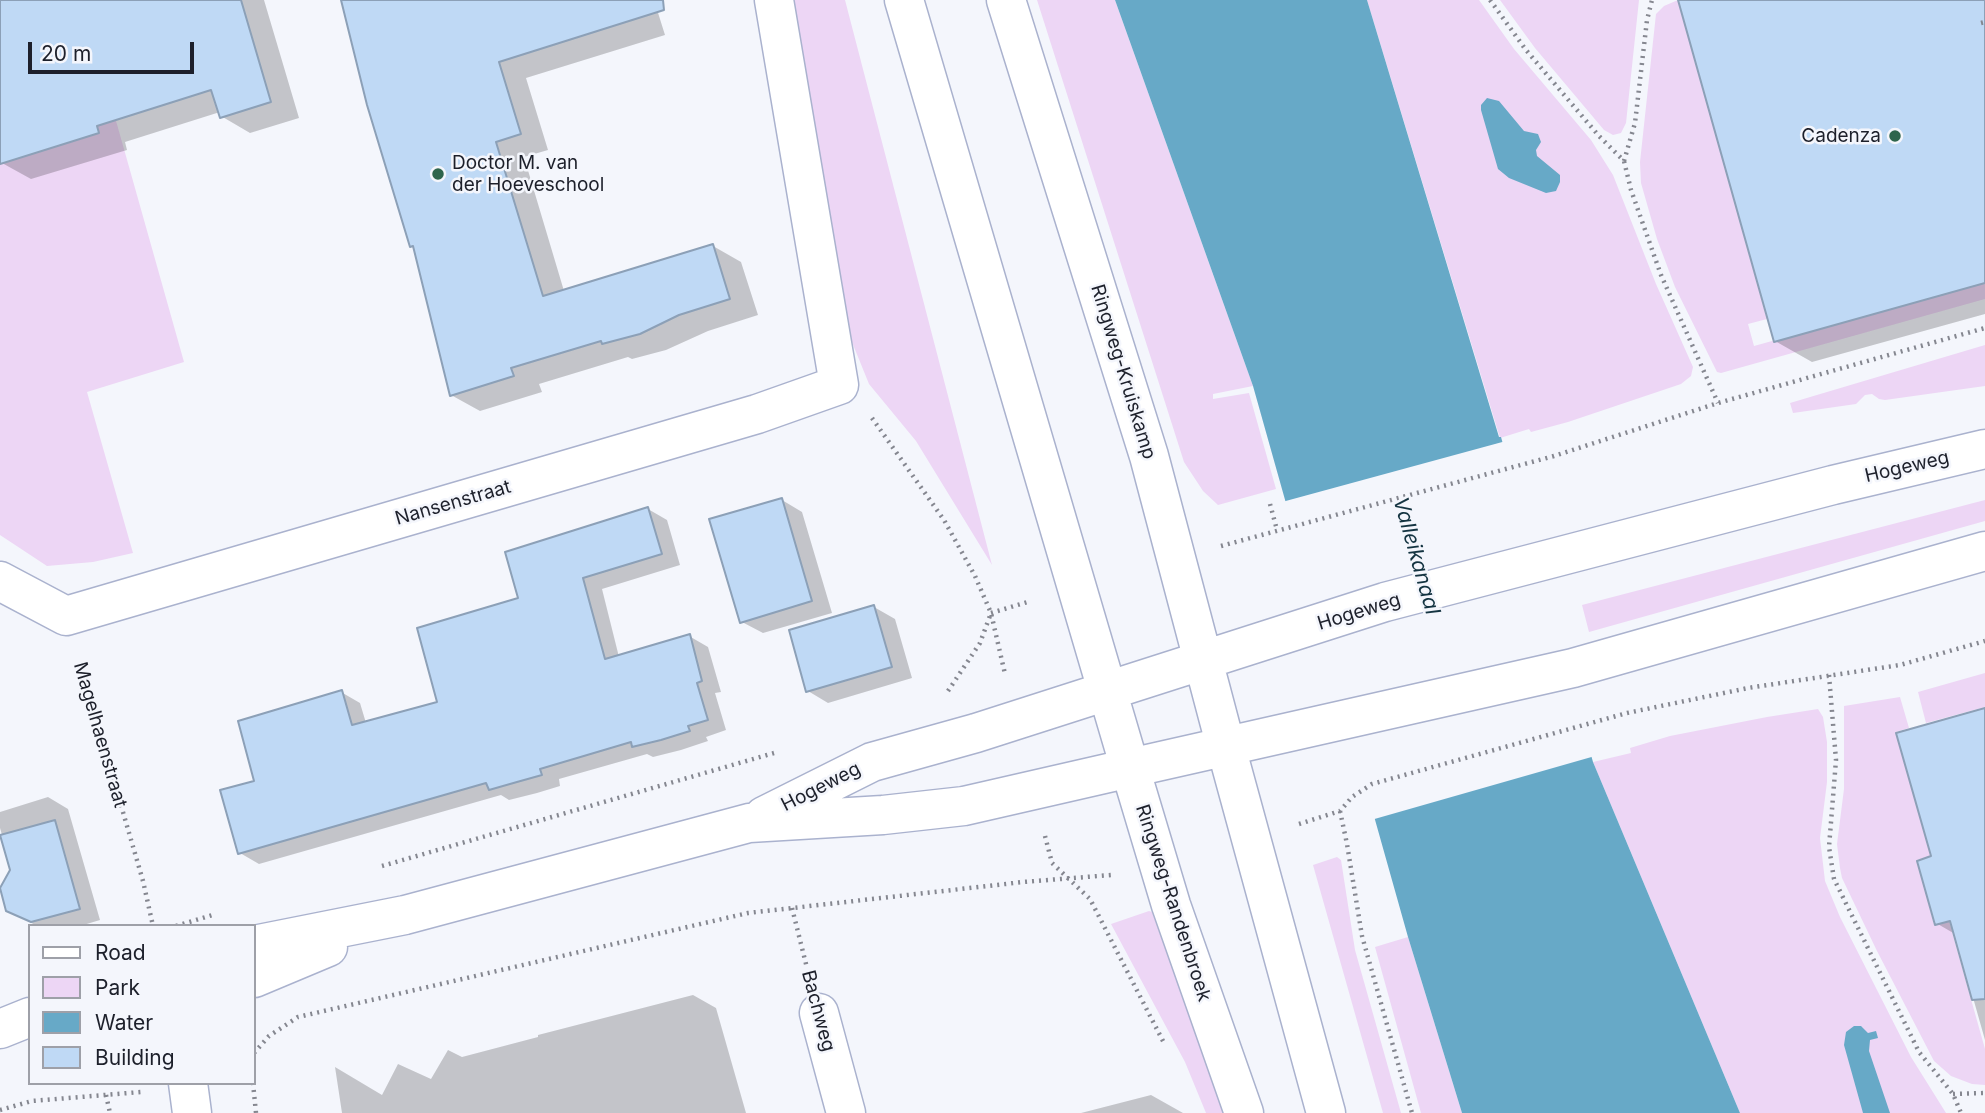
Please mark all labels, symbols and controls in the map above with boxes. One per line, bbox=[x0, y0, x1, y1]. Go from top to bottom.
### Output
scale bar bbox=[32, 28, 198, 72]
text: 20 m bbox=[41, 41, 91, 66]
place label: Cadenza bbox=[1801, 125, 1881, 147]
marker: Cadenza bbox=[1887, 128, 1903, 144]
place label: Doctor M. van der Hoeveschool bbox=[452, 152, 604, 196]
marker: Doctor M. van der Hoeveschool bbox=[430, 166, 446, 182]
street label: Ringweg-Kruiskamp bbox=[1086, 282, 1160, 462]
street label: Hogeweg bbox=[1863, 446, 1951, 488]
street label: Nansenstraat bbox=[392, 476, 514, 530]
water label: Valleikanaal bbox=[1387, 494, 1445, 618]
street label: Hogeweg bbox=[1315, 589, 1403, 635]
street label: Magelhaenstraat bbox=[68, 660, 132, 810]
street label: Hogeweg bbox=[778, 757, 864, 817]
street label: Ringweg-Randenbroek bbox=[1130, 802, 1216, 1004]
legend bbox=[28, 924, 256, 1085]
text: Road bbox=[95, 940, 146, 965]
street label: Bachweg bbox=[796, 968, 840, 1054]
text: Park bbox=[95, 975, 140, 1000]
text: Water bbox=[95, 1010, 153, 1035]
text: Building bbox=[95, 1045, 175, 1070]

